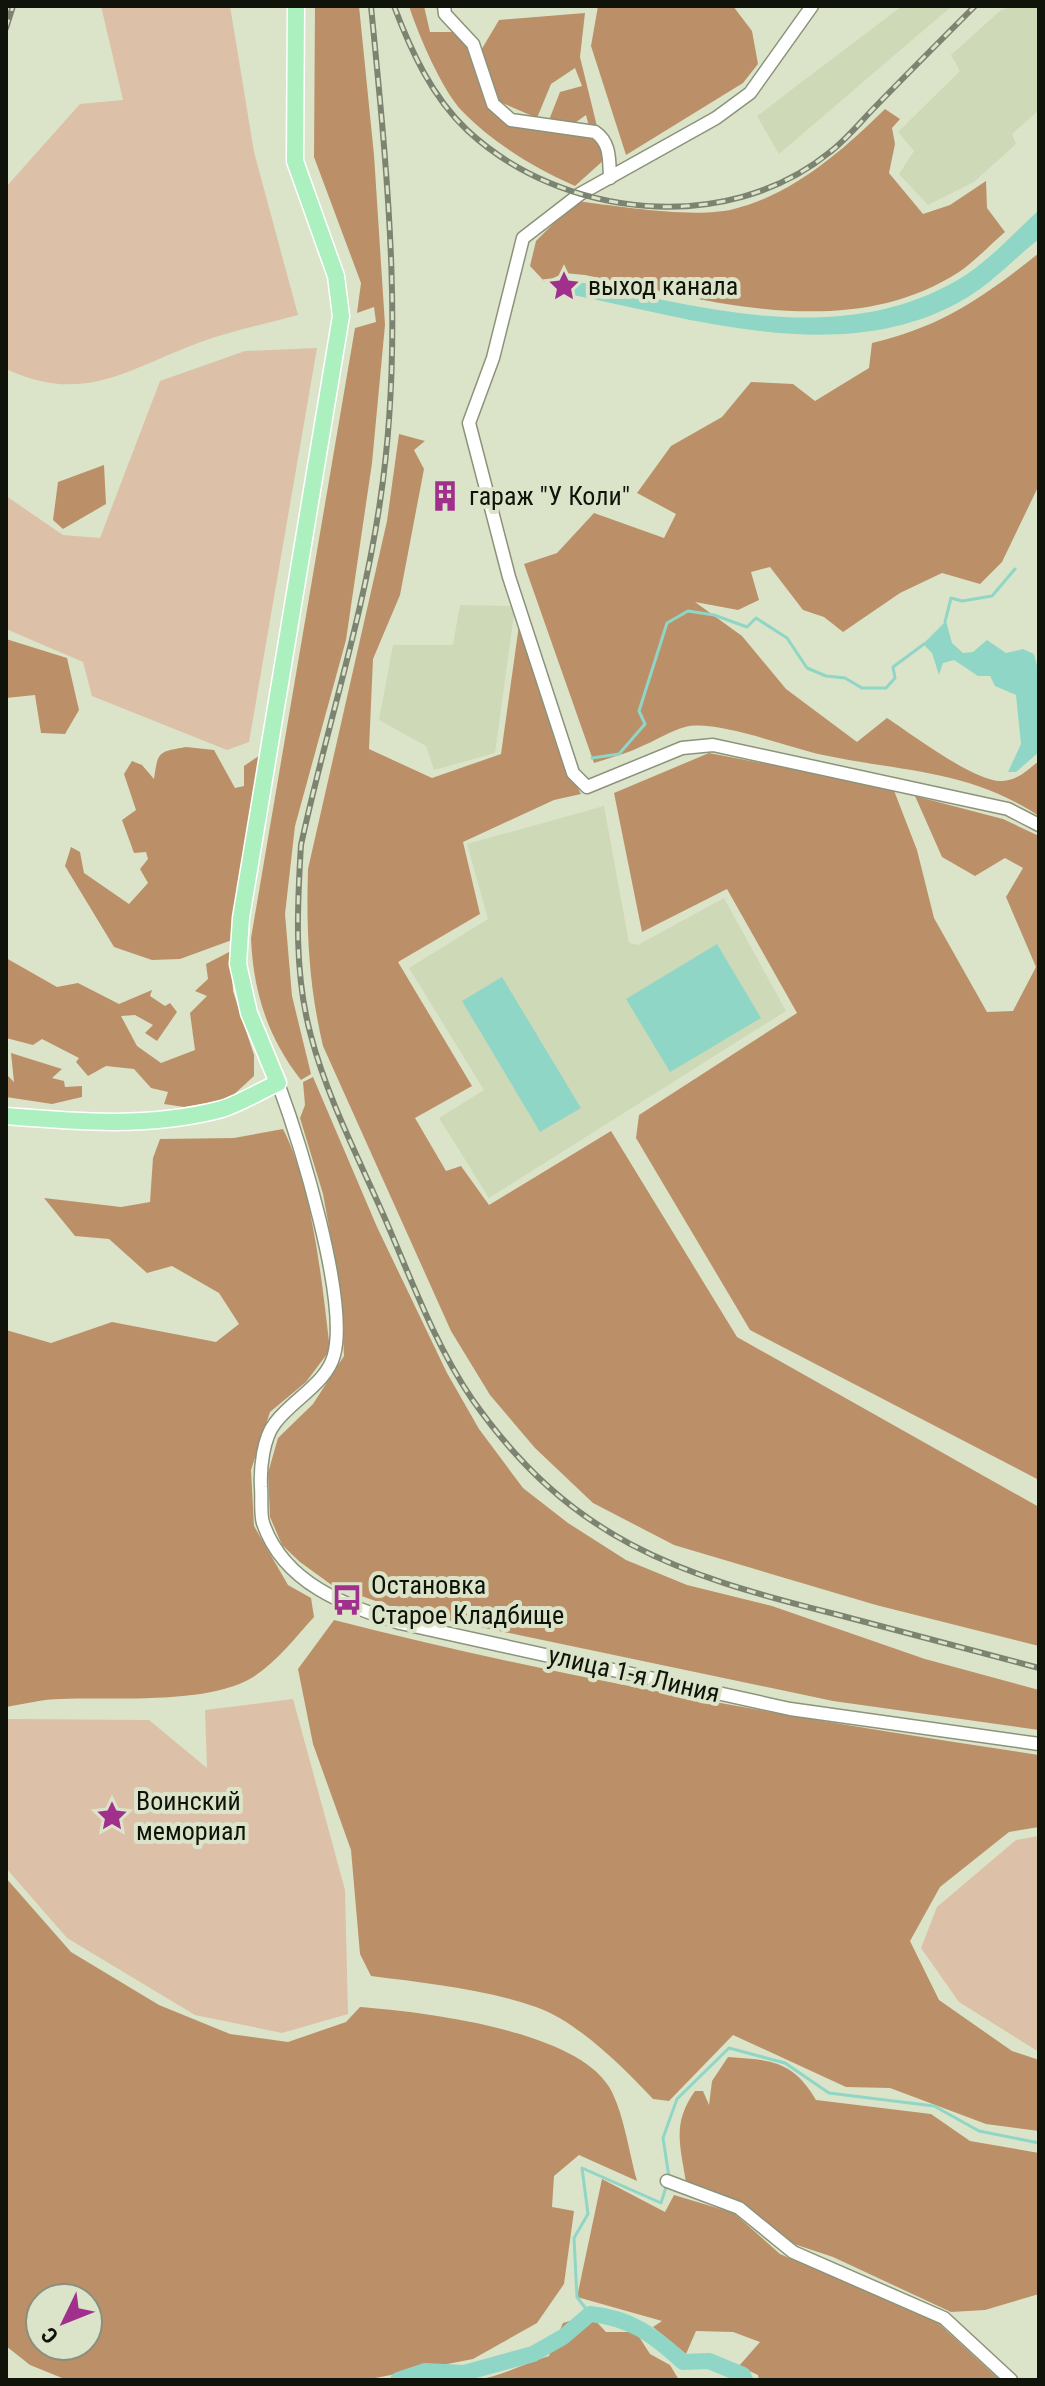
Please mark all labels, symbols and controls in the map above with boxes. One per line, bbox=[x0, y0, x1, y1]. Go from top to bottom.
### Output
place icon: выход канала bbox=[547, 269, 581, 303]
place label: выход канала bbox=[588, 271, 738, 301]
building icon: гараж "У Коли" bbox=[428, 479, 462, 513]
place label: гараж "У Коли" bbox=[469, 481, 630, 511]
place label: Остановка Старое Кладбище bbox=[371, 1570, 564, 1630]
bus stop icon: Остановка Старое Кладбище bbox=[330, 1583, 364, 1617]
street label: улица 1-я Линия bbox=[545, 1640, 723, 1708]
place label: Воинский мемориал bbox=[136, 1786, 247, 1846]
place icon: Воинский мемориал bbox=[95, 1799, 129, 1833]
north arrow bbox=[24, 2282, 104, 2362]
text: С bbox=[36, 2322, 63, 2348]

